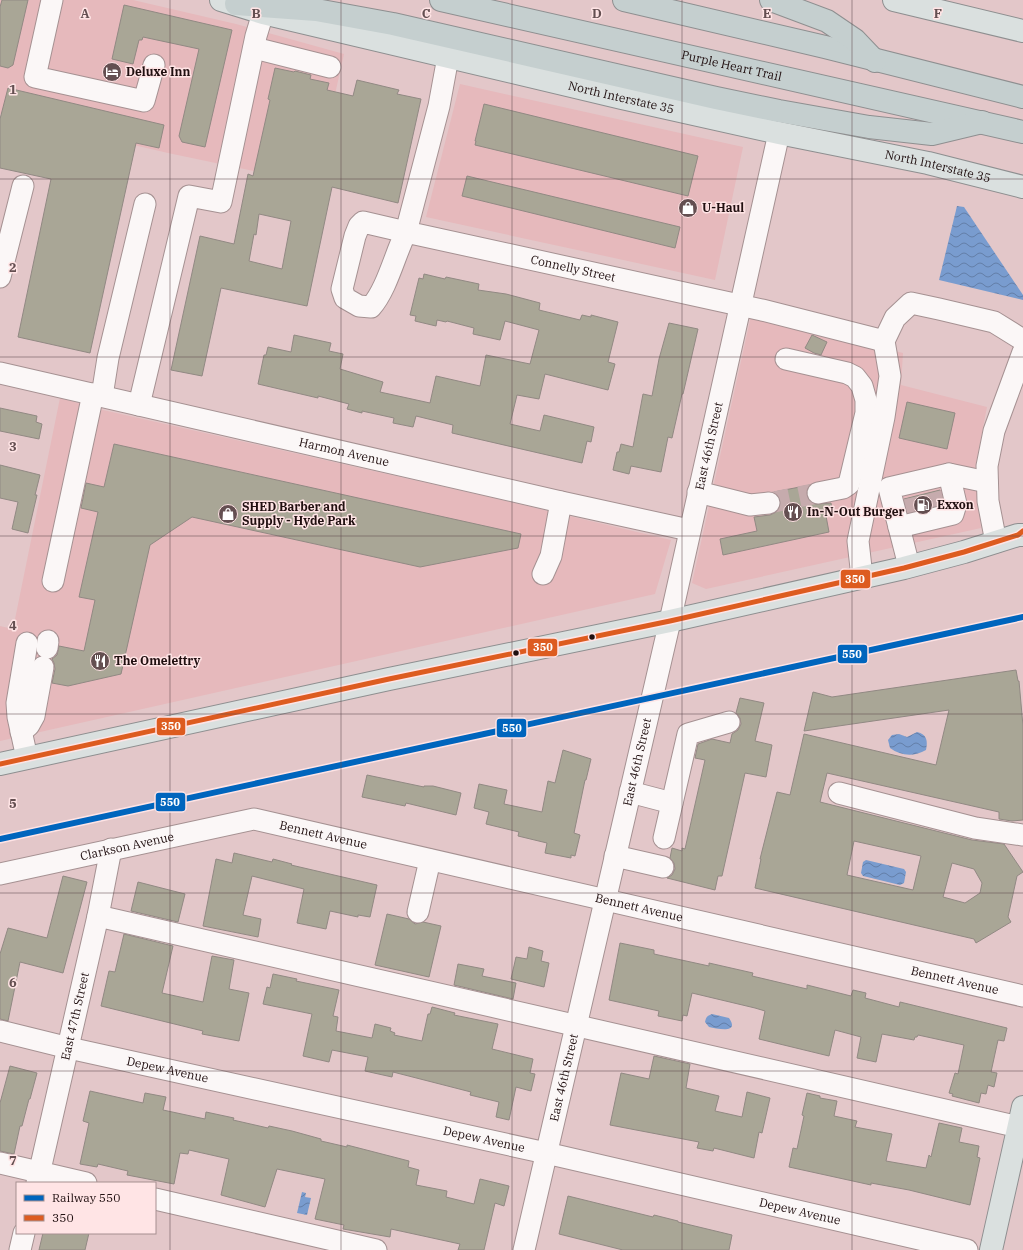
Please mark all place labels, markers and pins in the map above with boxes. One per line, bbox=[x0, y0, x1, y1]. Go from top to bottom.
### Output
hotel icon: Deluxe Inn bbox=[101, 61, 123, 83]
place label: Deluxe Inn bbox=[126, 64, 191, 79]
shop icon: U-Haul bbox=[677, 197, 699, 219]
place label: U-Haul bbox=[702, 200, 744, 215]
fuel station icon: Exxon bbox=[912, 494, 934, 516]
place label: Exxon bbox=[937, 497, 974, 512]
place label: SHED Barber and Supply - Hyde Park bbox=[242, 499, 356, 528]
restaurant icon: In-N-Out Burger bbox=[782, 501, 804, 523]
shop icon: SHED Barber and Supply - Hyde Park bbox=[217, 503, 239, 525]
place label: In-N-Out Burger bbox=[807, 504, 904, 519]
unlabelled marker bbox=[587, 632, 597, 642]
unlabelled marker bbox=[511, 648, 521, 658]
restaurant icon: The Omelettry bbox=[89, 650, 111, 672]
place label: The Omelettry bbox=[114, 653, 201, 668]

